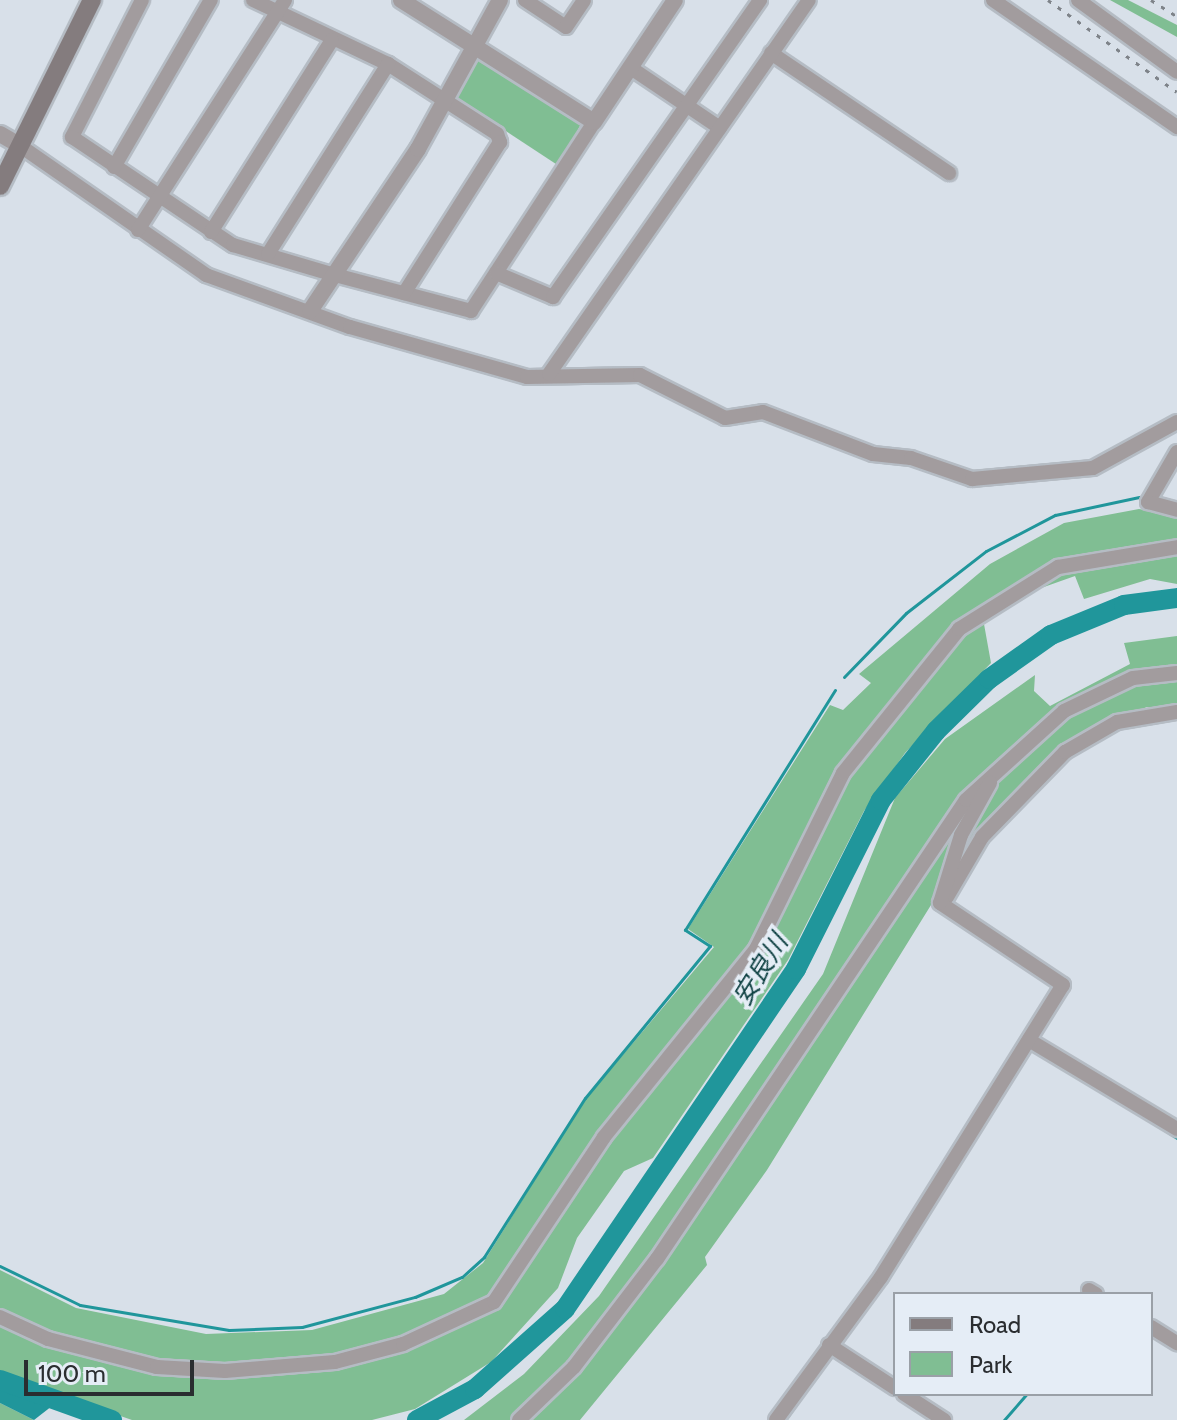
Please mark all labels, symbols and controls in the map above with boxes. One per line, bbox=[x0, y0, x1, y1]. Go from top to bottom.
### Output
water label: 安良川 bbox=[727, 929, 795, 1011]
legend bbox=[893, 1292, 1153, 1396]
text: Road bbox=[969, 1310, 1021, 1339]
scale bar bbox=[28, 1344, 198, 1394]
text: Park bbox=[969, 1350, 1012, 1379]
text: 100 m bbox=[38, 1359, 106, 1388]

